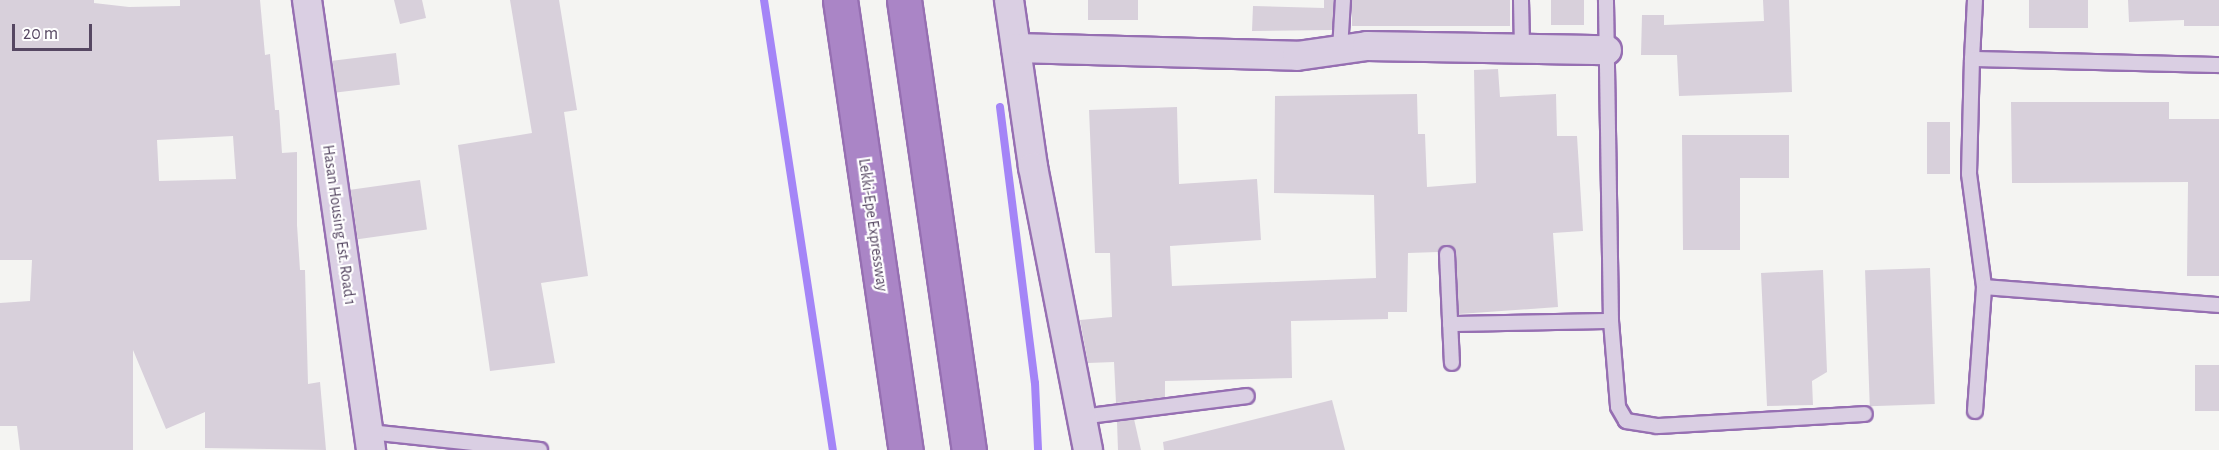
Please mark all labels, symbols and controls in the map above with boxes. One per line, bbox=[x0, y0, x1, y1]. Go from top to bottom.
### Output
scale bar bbox=[15, 12, 94, 50]
text: 20 m bbox=[23, 25, 58, 43]
street label: Hasan Housing Est. Road 1 bbox=[318, 144, 360, 306]
street label: Lekki-Epe Expressway bbox=[854, 157, 892, 293]

